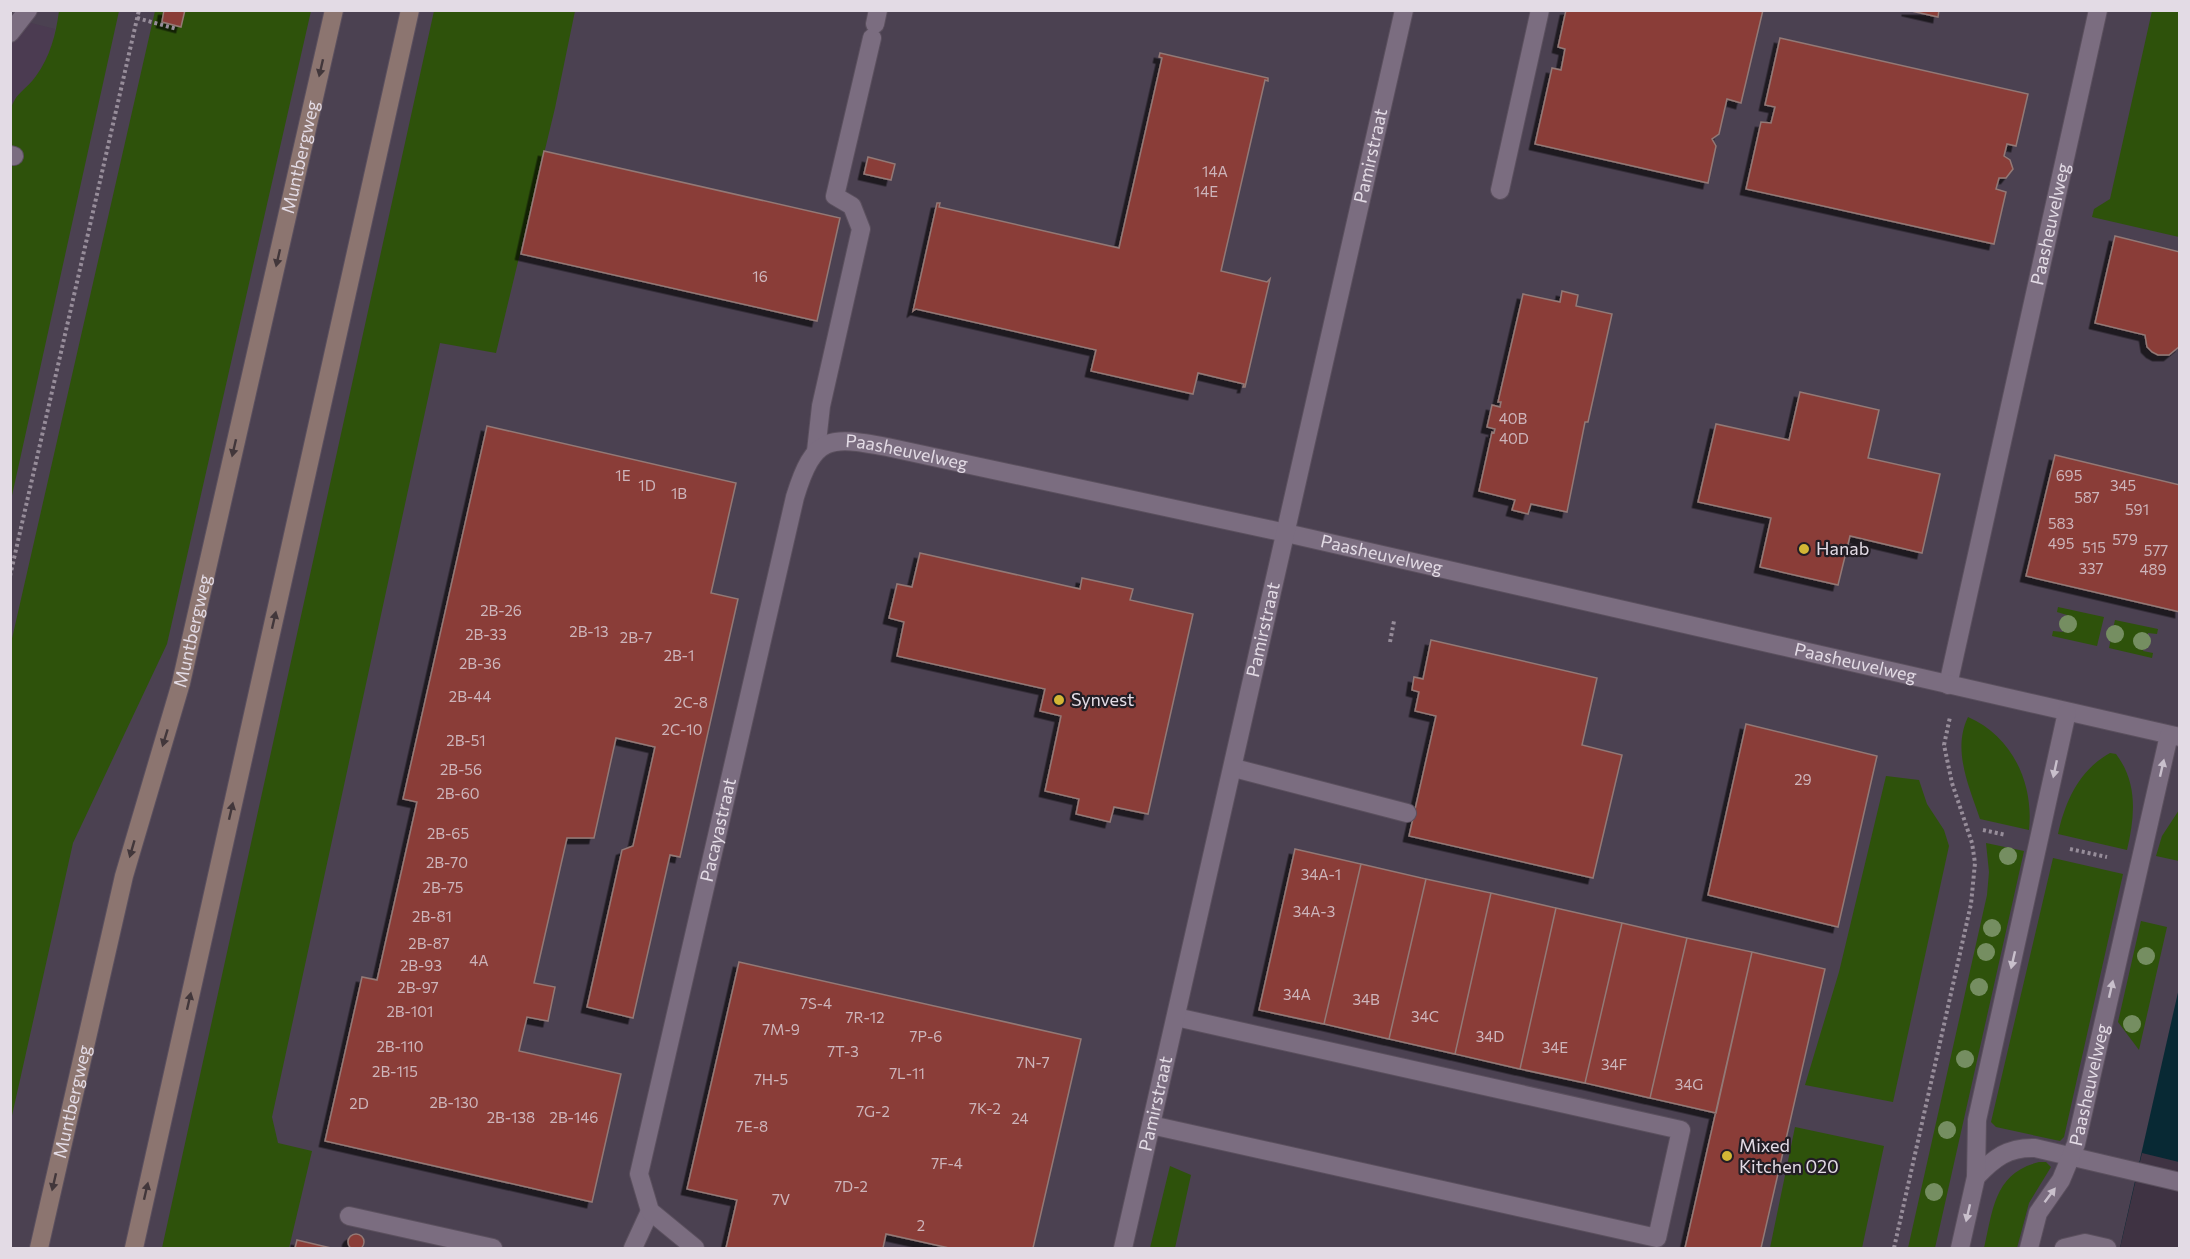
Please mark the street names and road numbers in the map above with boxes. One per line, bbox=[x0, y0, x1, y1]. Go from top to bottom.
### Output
street label: Muntbergweg bbox=[276, 98, 323, 216]
street label: Pamirstraat bbox=[1348, 106, 1391, 205]
street label: Paasheuvelweg bbox=[2025, 161, 2074, 287]
street label: Paasheuvelweg bbox=[845, 429, 970, 474]
street label: Paasheuvelweg bbox=[1319, 529, 1445, 578]
street label: Muntbergweg bbox=[168, 572, 215, 690]
street label: Pamirstraat bbox=[1241, 580, 1284, 679]
street label: Paasheuvelweg bbox=[1792, 637, 1919, 687]
street label: Pacayastraat bbox=[695, 775, 740, 884]
street label: Paasheuvelweg bbox=[2064, 1021, 2113, 1148]
street label: Muntbergweg bbox=[48, 1043, 95, 1160]
street label: Pamirstraat bbox=[1133, 1054, 1176, 1153]

